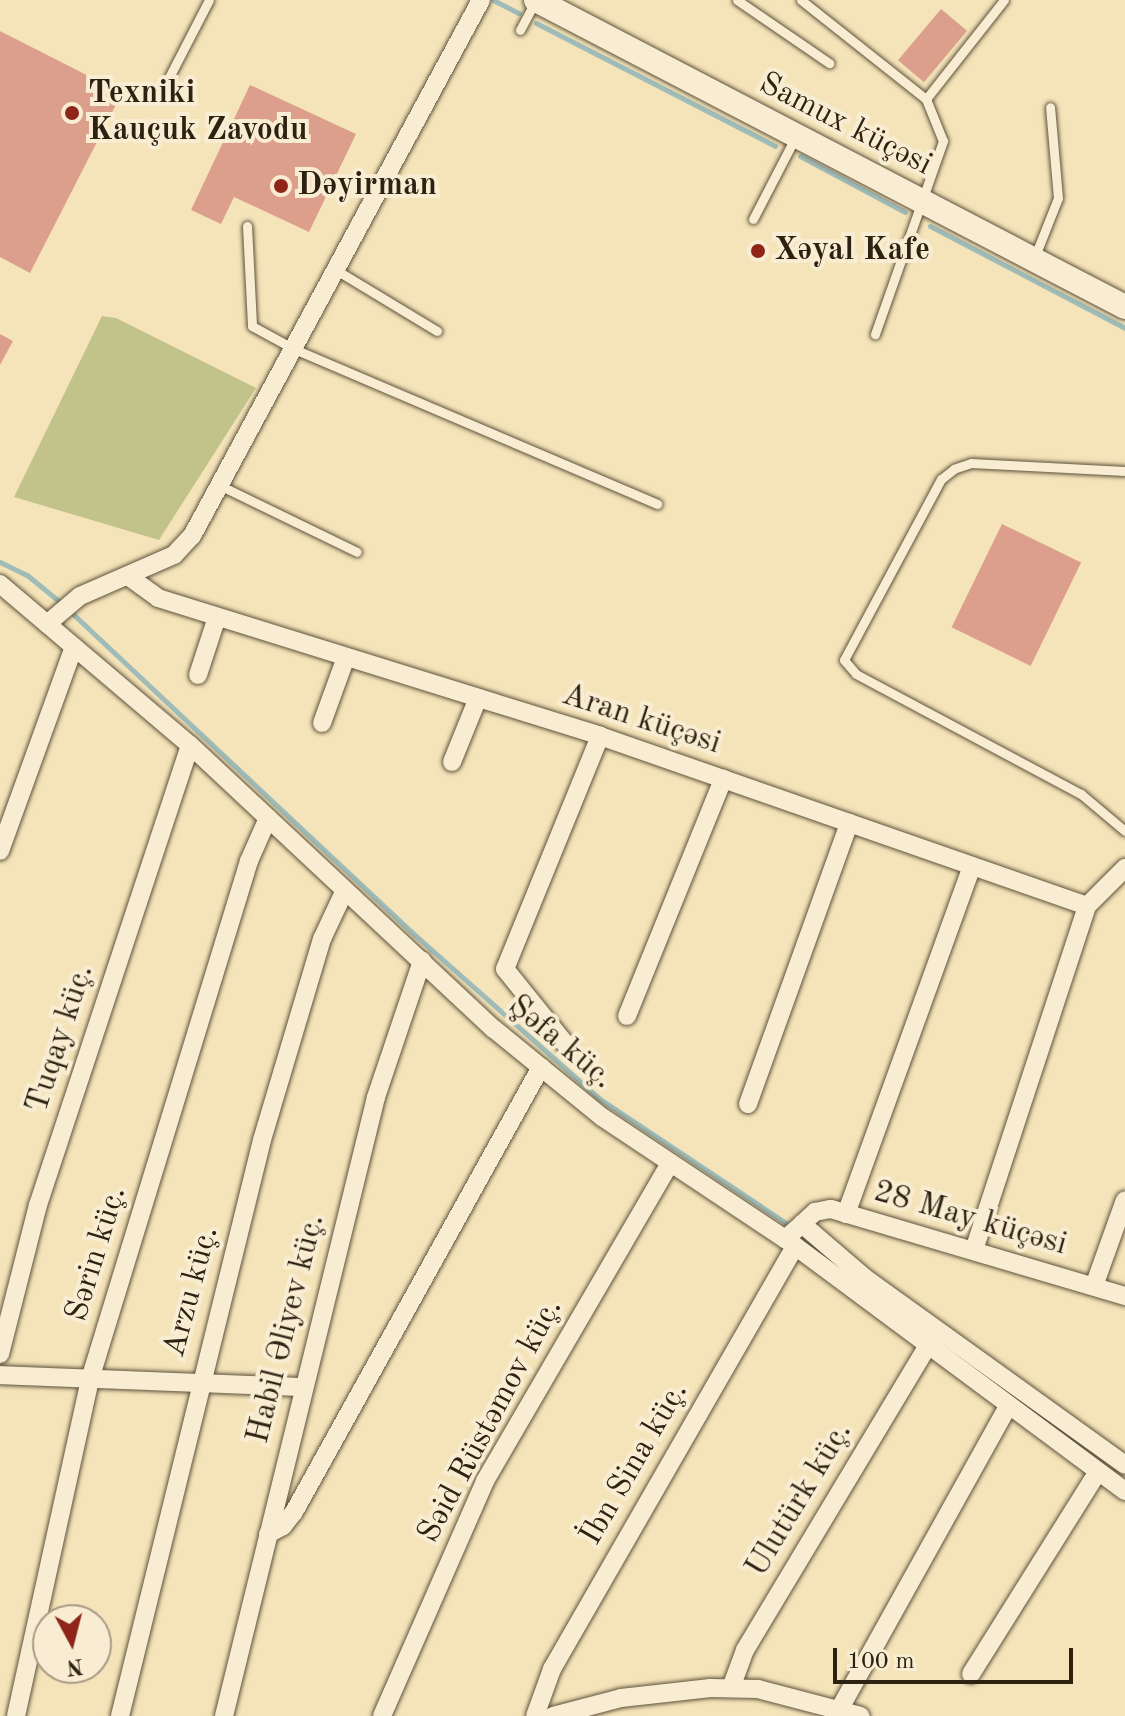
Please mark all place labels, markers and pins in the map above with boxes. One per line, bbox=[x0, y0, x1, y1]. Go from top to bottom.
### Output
place label: Texniki Kauçuk Zavodu bbox=[88, 76, 308, 151]
marker: Texniki Kauçuk Zavodu bbox=[63, 104, 81, 122]
place label: Dəyirman bbox=[297, 167, 437, 205]
marker: Dəyirman bbox=[272, 177, 290, 195]
place label: Xəyal Kafe bbox=[774, 232, 930, 270]
marker: Xəyal Kafe bbox=[749, 242, 767, 260]

